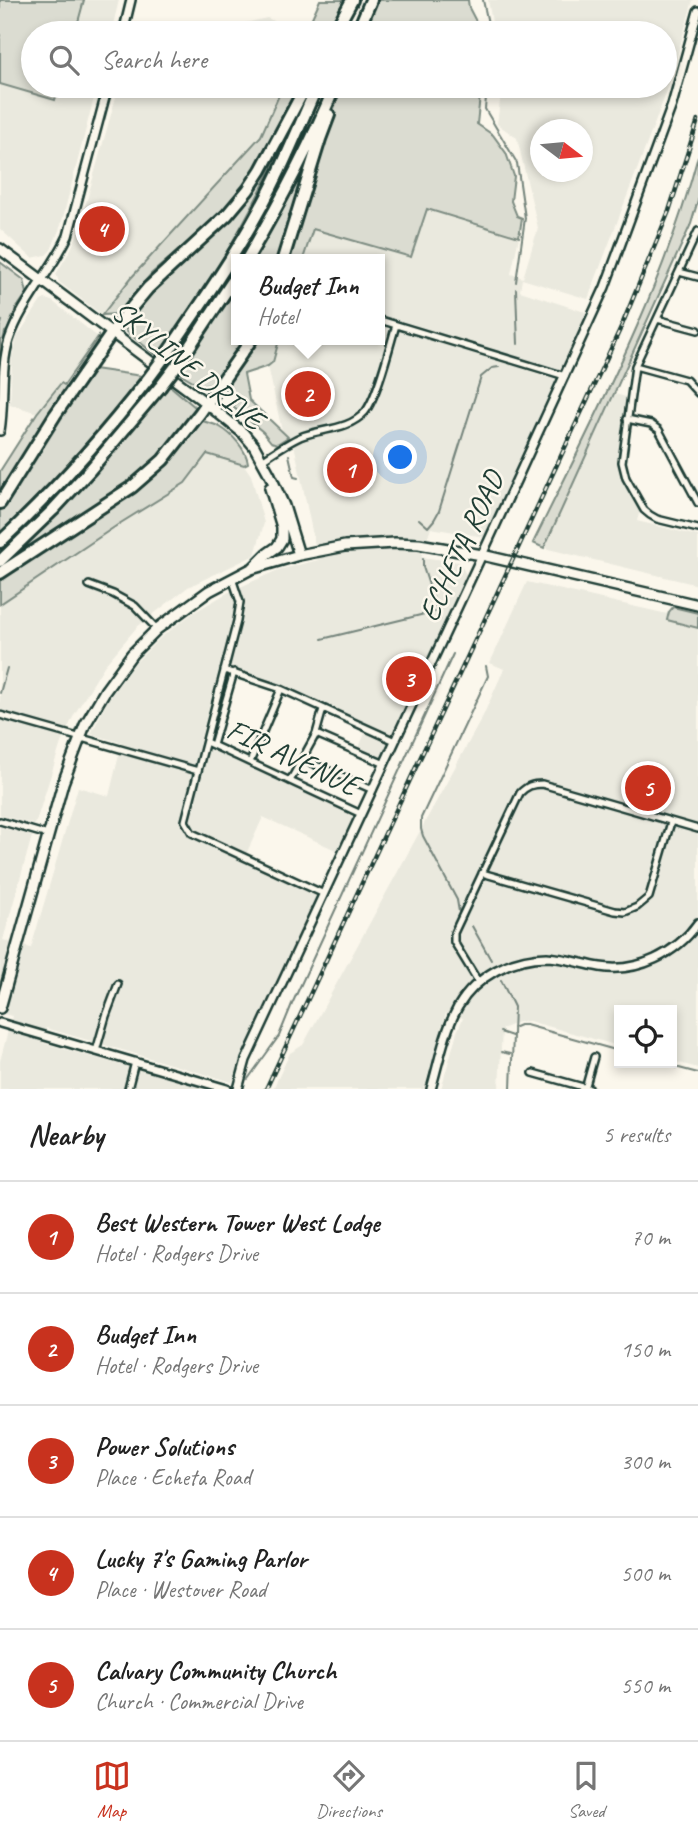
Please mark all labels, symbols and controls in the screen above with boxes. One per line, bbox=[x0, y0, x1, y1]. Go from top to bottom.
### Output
search box bbox=[21, 21, 677, 98]
icon: search bbox=[45, 41, 83, 79]
text: Search here bbox=[101, 43, 207, 76]
north arrow bbox=[530, 119, 593, 182]
pin: 4 bbox=[79, 203, 125, 255]
popup bbox=[231, 254, 385, 345]
text: Budget Inn bbox=[258, 269, 358, 302]
street label: SKYLINE DRIVE bbox=[104, 292, 275, 441]
text: Hotel bbox=[258, 302, 298, 331]
pin: 2 bbox=[285, 368, 331, 420]
your location bbox=[383, 440, 417, 474]
pin: 1 bbox=[327, 444, 373, 496]
street label: ECHETA ROAD bbox=[410, 462, 513, 627]
pin: 3 bbox=[386, 653, 432, 705]
street label: FIR AVENUE bbox=[221, 710, 368, 806]
pin: 5 bbox=[625, 762, 671, 814]
map controls bbox=[614, 1005, 677, 1068]
button: locate bbox=[614, 1005, 677, 1068]
text: Nearby bbox=[28, 1116, 104, 1154]
text: 5 results bbox=[603, 1120, 670, 1149]
text: Best Western Tower West Lodge bbox=[95, 1206, 380, 1239]
text: 1 bbox=[46, 1223, 56, 1252]
text: 70 m bbox=[631, 1223, 670, 1252]
text: Hotel · Rodgers Drive bbox=[95, 1239, 258, 1268]
text: Budget Inn bbox=[95, 1318, 196, 1351]
text: 2 bbox=[46, 1335, 56, 1364]
text: 150 m bbox=[621, 1335, 670, 1364]
text: Hotel · Rodgers Drive bbox=[95, 1351, 258, 1380]
text: Power Solutions bbox=[95, 1430, 234, 1463]
text: 3 bbox=[46, 1447, 56, 1476]
text: 300 m bbox=[621, 1447, 670, 1476]
text: Place · Echeta Road bbox=[95, 1463, 251, 1492]
text: Lucky 7's Gaming Parlor bbox=[95, 1542, 307, 1575]
text: 4 bbox=[46, 1559, 56, 1588]
text: 500 m bbox=[621, 1559, 670, 1588]
text: Place · Westover Road bbox=[95, 1575, 266, 1604]
text: Calvary Community Church bbox=[95, 1654, 336, 1687]
text: 5 bbox=[46, 1671, 56, 1700]
text: 550 m bbox=[621, 1671, 670, 1700]
text: Church · Commercial Drive bbox=[95, 1687, 303, 1716]
tab: Map bbox=[93, 1757, 131, 1823]
tab: Directions bbox=[316, 1757, 382, 1823]
tab: Saved bbox=[567, 1757, 605, 1823]

